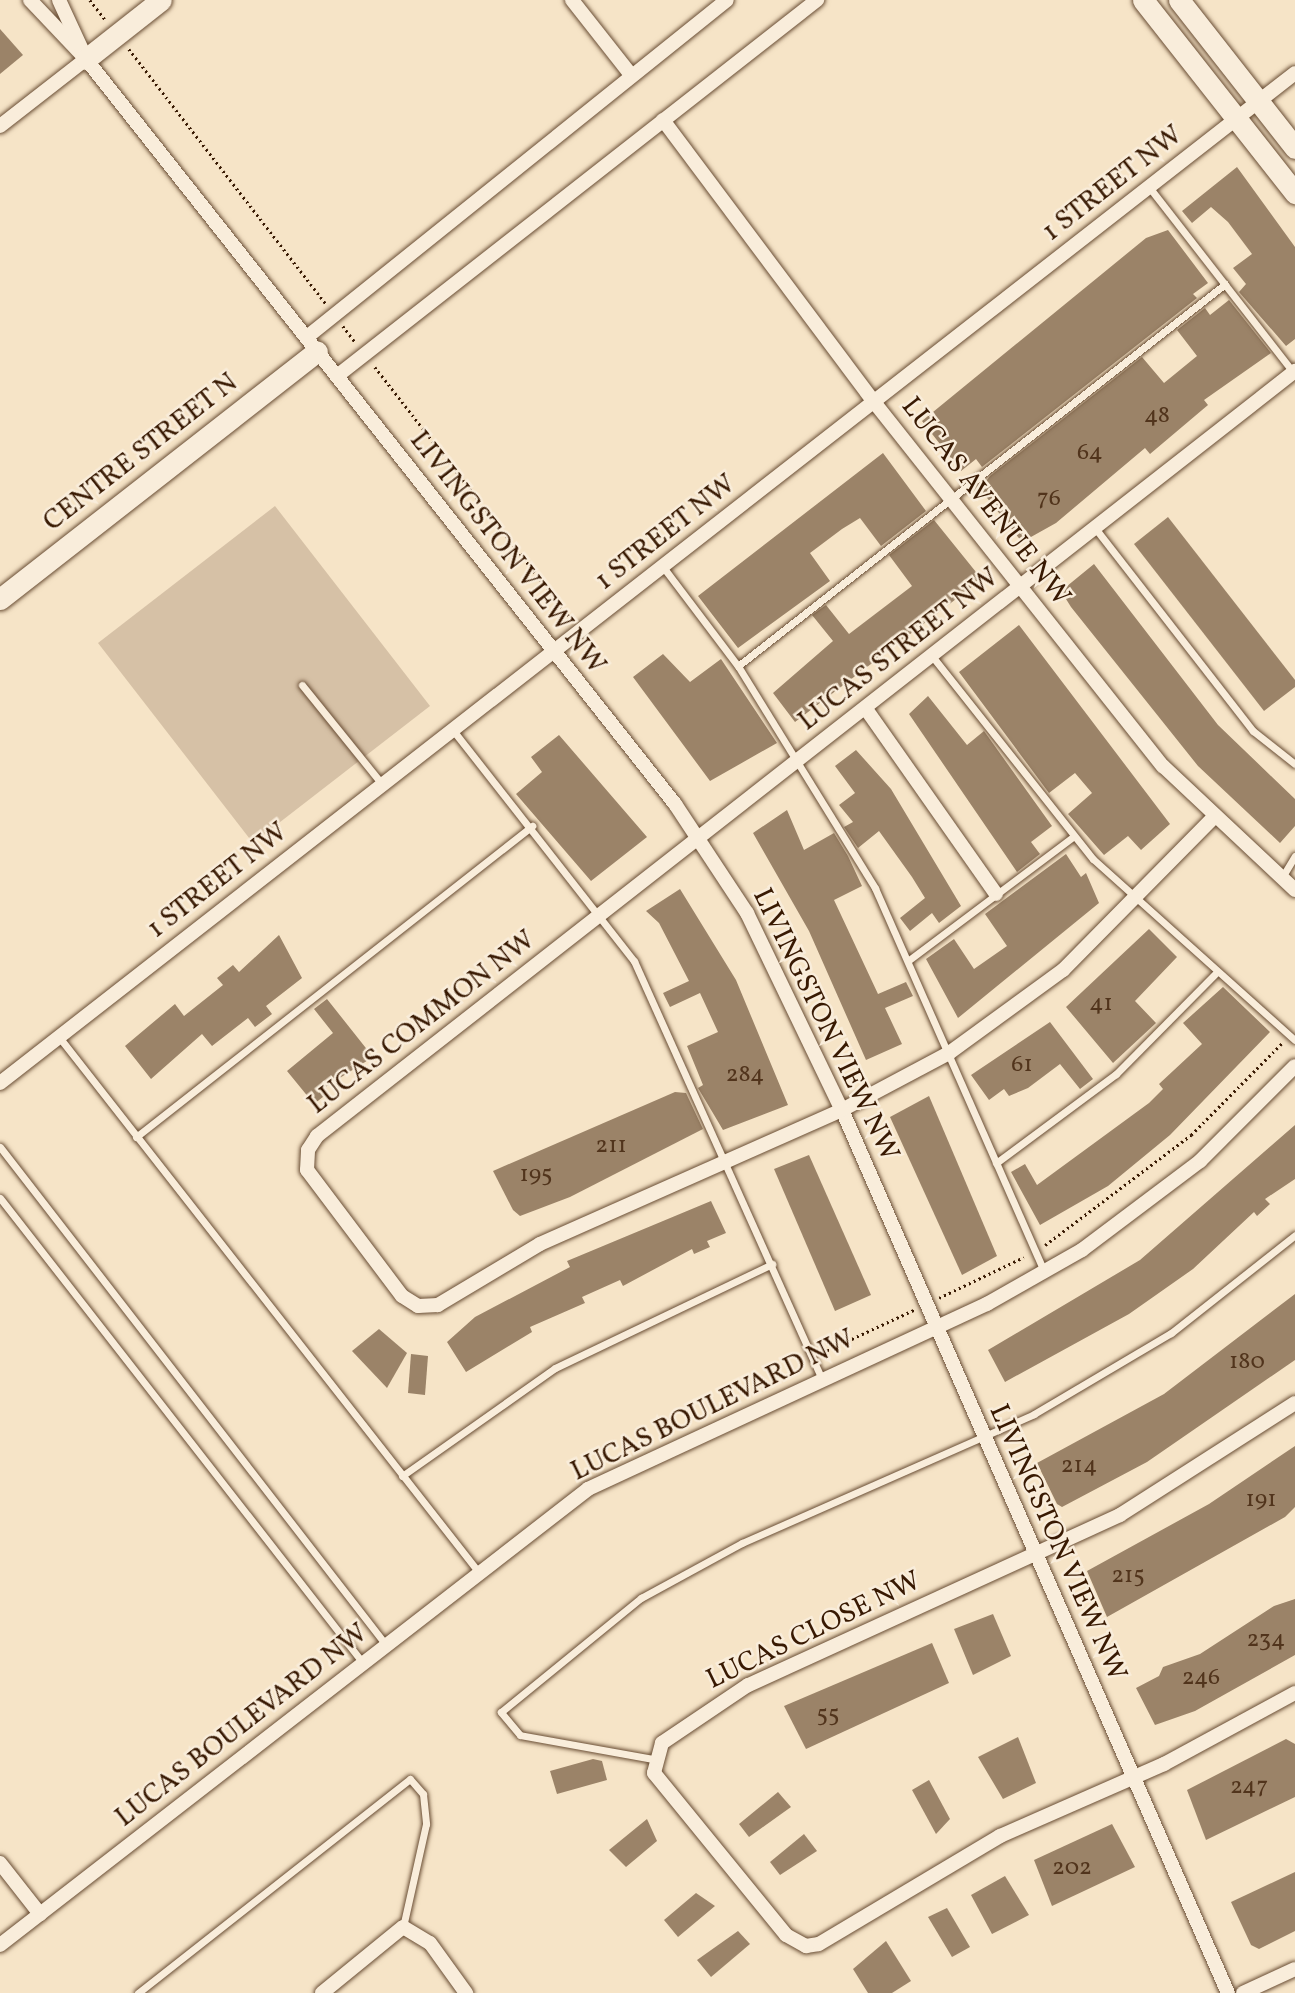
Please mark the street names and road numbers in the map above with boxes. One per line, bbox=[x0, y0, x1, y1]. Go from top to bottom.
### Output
street label: 1 STREET NW bbox=[1036, 119, 1190, 249]
street label: CENTRE STREET N bbox=[37, 366, 245, 540]
street label: LUCAS AVENUE NW bbox=[893, 391, 1077, 613]
street label: LIVINGSTON VIEW NW bbox=[401, 424, 613, 682]
street label: 1 STREET NW bbox=[589, 468, 743, 598]
street label: LUCAS STREET NW bbox=[792, 561, 1006, 739]
street label: 1 STREET NW bbox=[141, 816, 295, 946]
street label: LIVINGSTON VIEW NW bbox=[744, 882, 906, 1168]
street label: LUCAS COMMON NW bbox=[302, 924, 542, 1122]
street label: LUCAS BOULEVARD NW bbox=[566, 1323, 860, 1489]
street label: LIVINGSTON VIEW NW bbox=[980, 1399, 1134, 1687]
street label: LUCAS CLOSE NW bbox=[701, 1565, 927, 1697]
street label: LUCAS BOULEVARD NW bbox=[109, 1617, 375, 1835]

